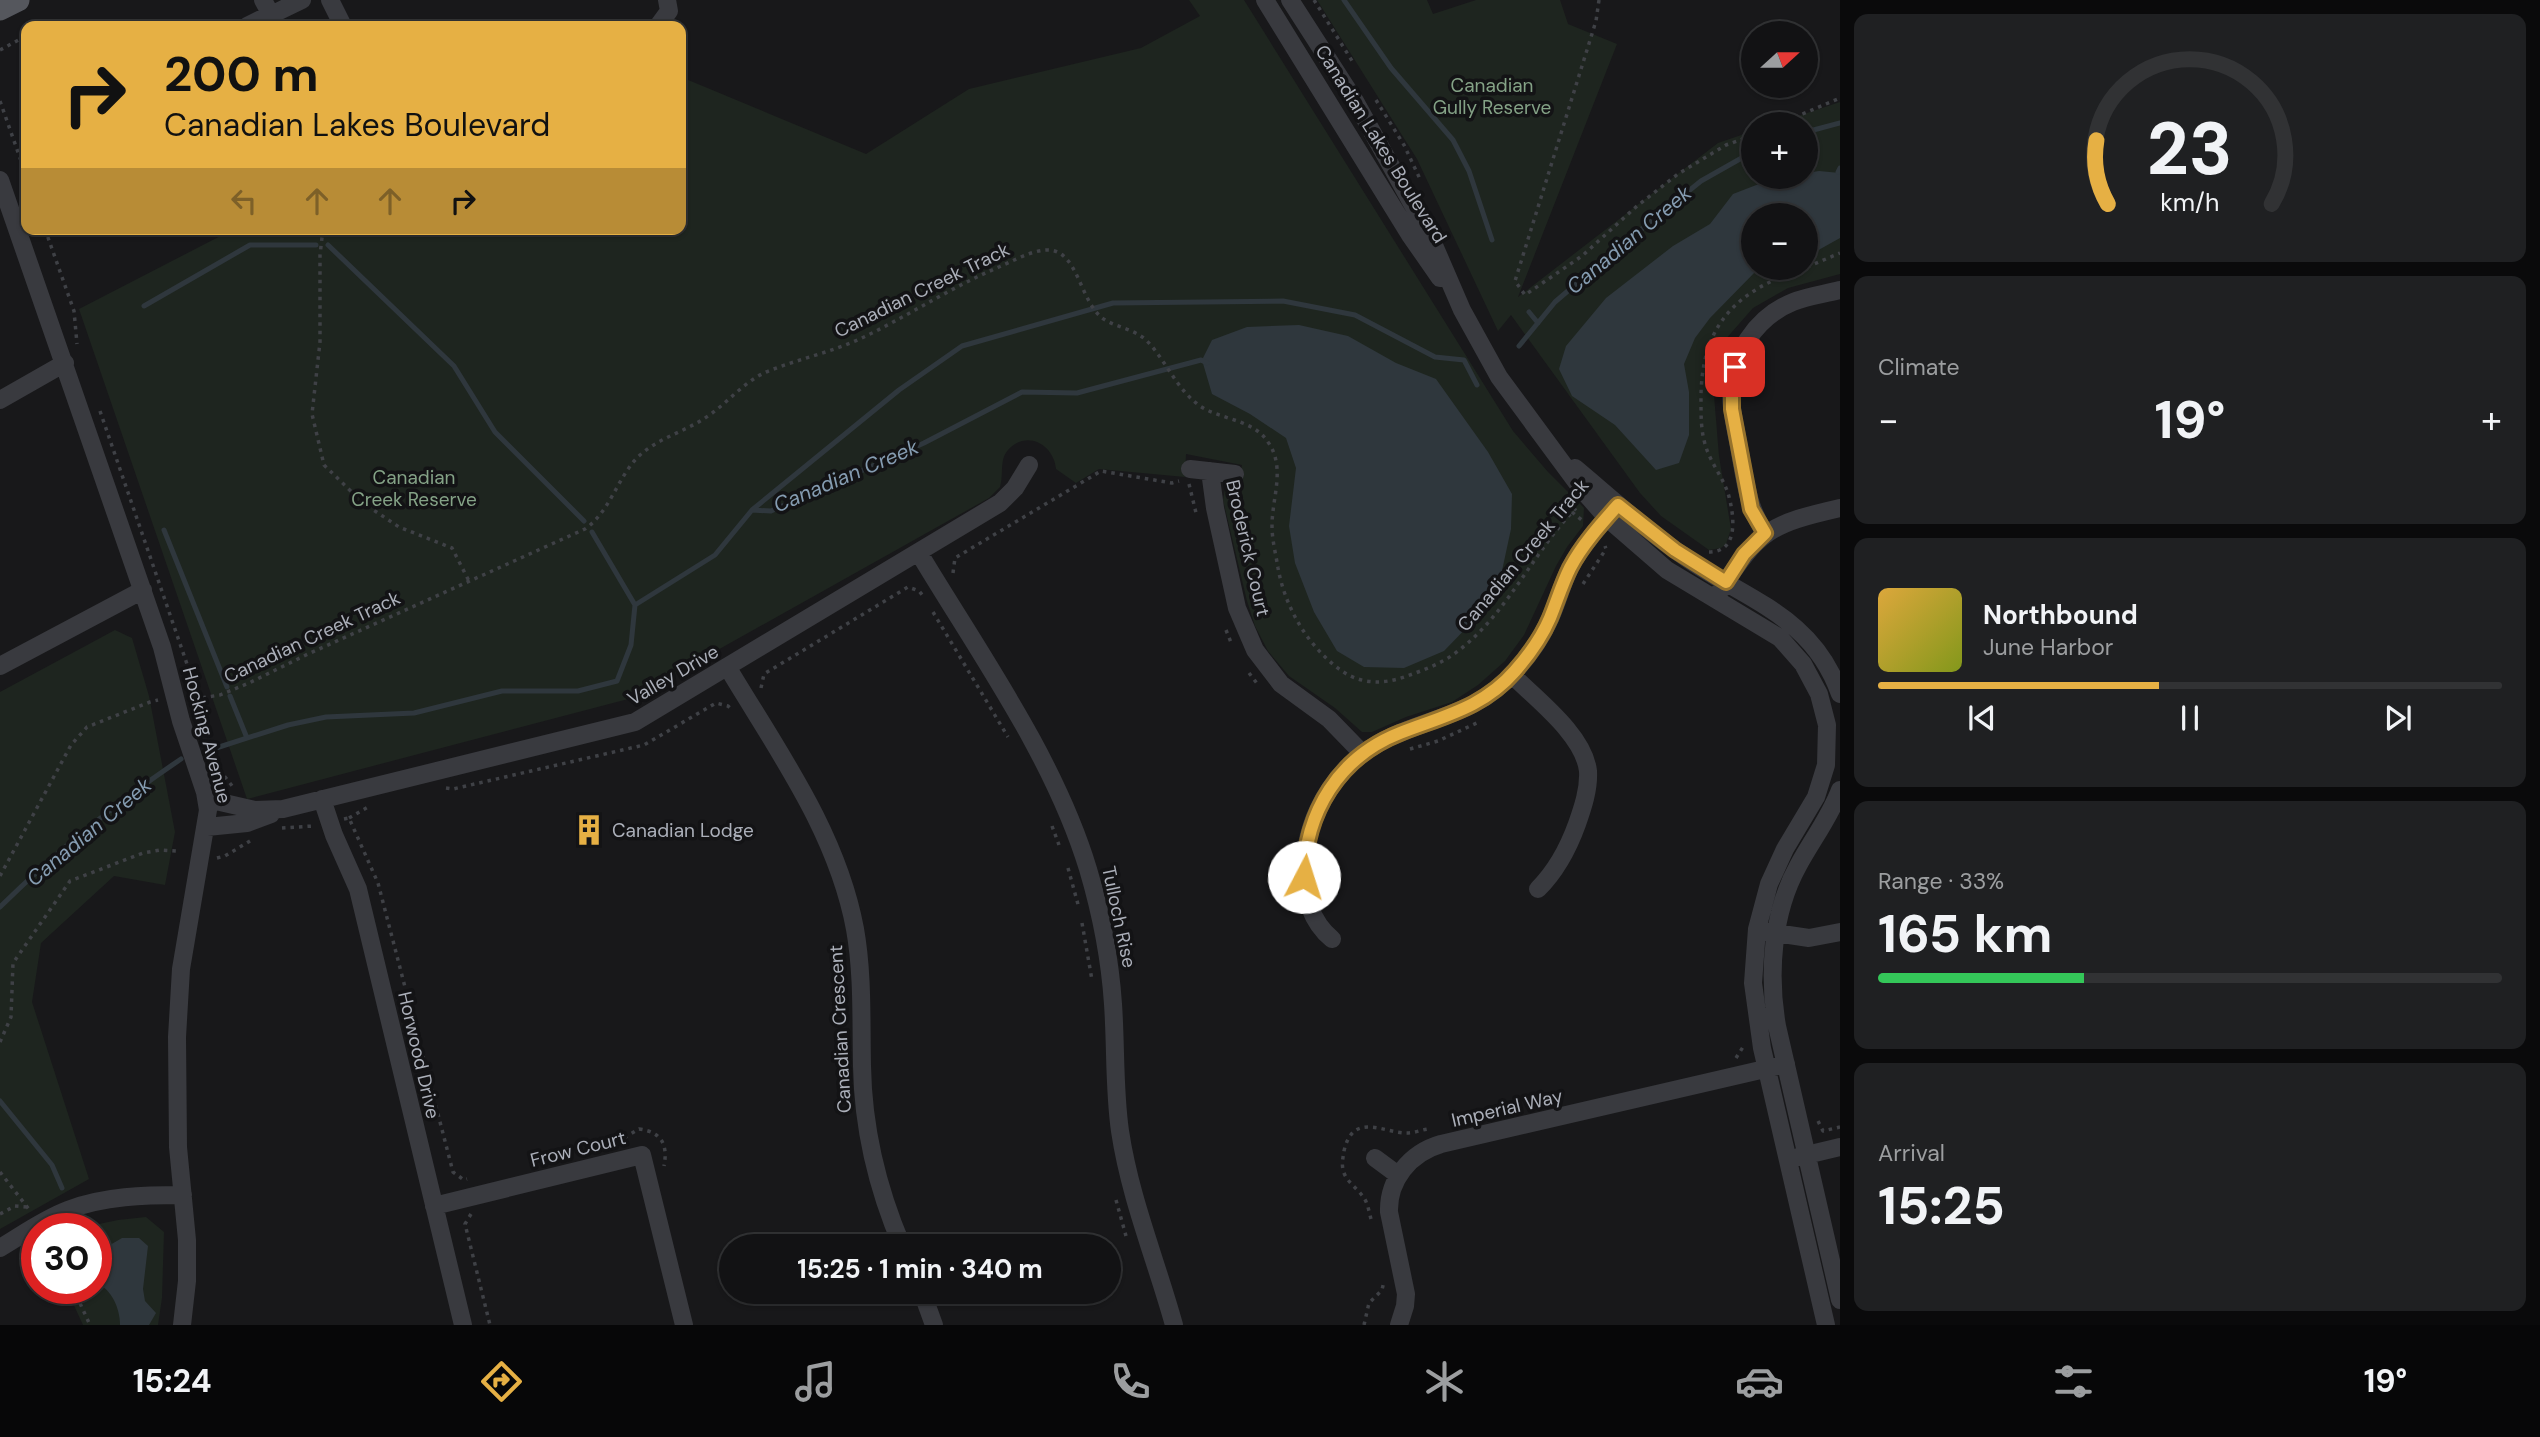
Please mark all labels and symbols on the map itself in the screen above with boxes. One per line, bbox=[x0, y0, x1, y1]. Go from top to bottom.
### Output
north arrow bbox=[1741, 21, 1818, 98]
street label: Canadian Lakes Boulevard bbox=[1310, 40, 1452, 248]
park label: Canadian Gully Reserve bbox=[1433, 73, 1551, 120]
water label: Canadian Creek bbox=[1561, 179, 1698, 301]
street label: Canadian Creek Track bbox=[830, 237, 1014, 343]
pin bbox=[1705, 337, 1765, 397]
water label: Canadian Creek bbox=[769, 433, 923, 519]
park label: Canadian Creek Reserve bbox=[351, 465, 477, 512]
street label: Canadian Creek Track bbox=[1452, 473, 1595, 637]
street label: Broderick Court bbox=[1220, 477, 1276, 619]
street label: Canadian Creek Track bbox=[220, 585, 405, 689]
street label: Valley Drive bbox=[623, 639, 723, 711]
street label: Hocking Avenue bbox=[177, 664, 237, 806]
water label: Canadian Creek bbox=[21, 771, 158, 893]
building icon: Canadian Lodge bbox=[572, 813, 606, 847]
place label: Canadian Lodge bbox=[612, 818, 754, 843]
position arrow bbox=[1267, 840, 1341, 914]
street label: Tulloch Rise bbox=[1096, 864, 1142, 970]
street label: Canadian Crescent bbox=[823, 944, 857, 1114]
street label: Horwood Drive bbox=[392, 989, 446, 1121]
street label: Imperial Way bbox=[1449, 1083, 1565, 1133]
street label: Frow Court bbox=[528, 1125, 628, 1173]
speed limit sign: 30 bbox=[21, 1213, 112, 1304]

